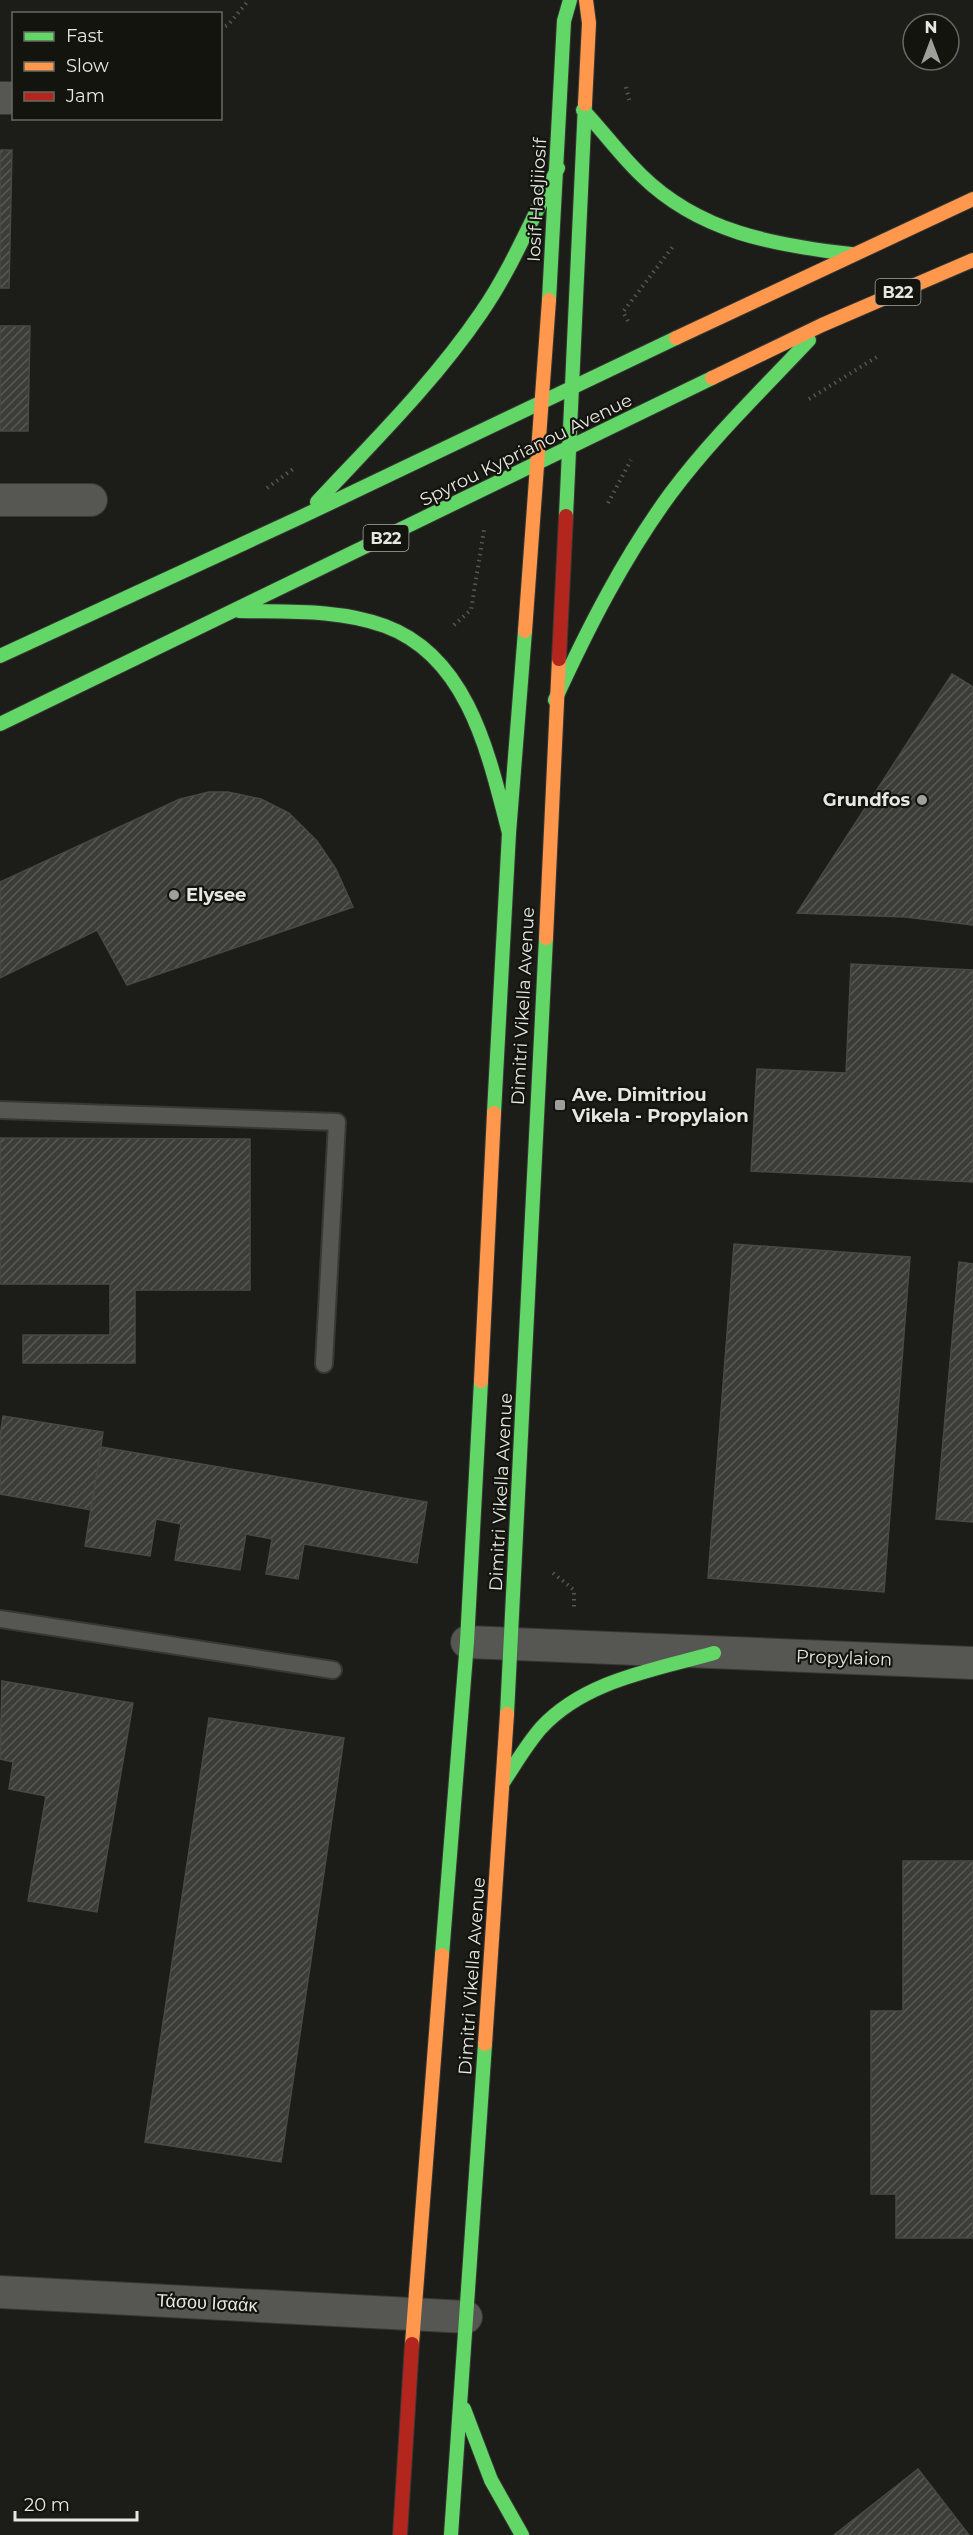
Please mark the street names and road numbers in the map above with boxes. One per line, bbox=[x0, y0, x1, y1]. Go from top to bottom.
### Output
street label: Iosif Hadjiiosif bbox=[523, 136, 551, 263]
road number: B22 bbox=[876, 279, 920, 305]
street label: Spyrou Kyprianou Avenue bbox=[416, 389, 636, 511]
road number: B22 bbox=[364, 525, 408, 551]
street label: Dimitri Vikella Avenue bbox=[507, 906, 539, 1106]
street label: Dimitri Vikella Avenue bbox=[485, 1392, 517, 1592]
street label: Propylaion bbox=[796, 1645, 892, 1671]
street label: Dimitri Vikella Avenue bbox=[454, 1876, 490, 2076]
street label: Τάσου Ισαάκ bbox=[156, 2289, 259, 2317]

